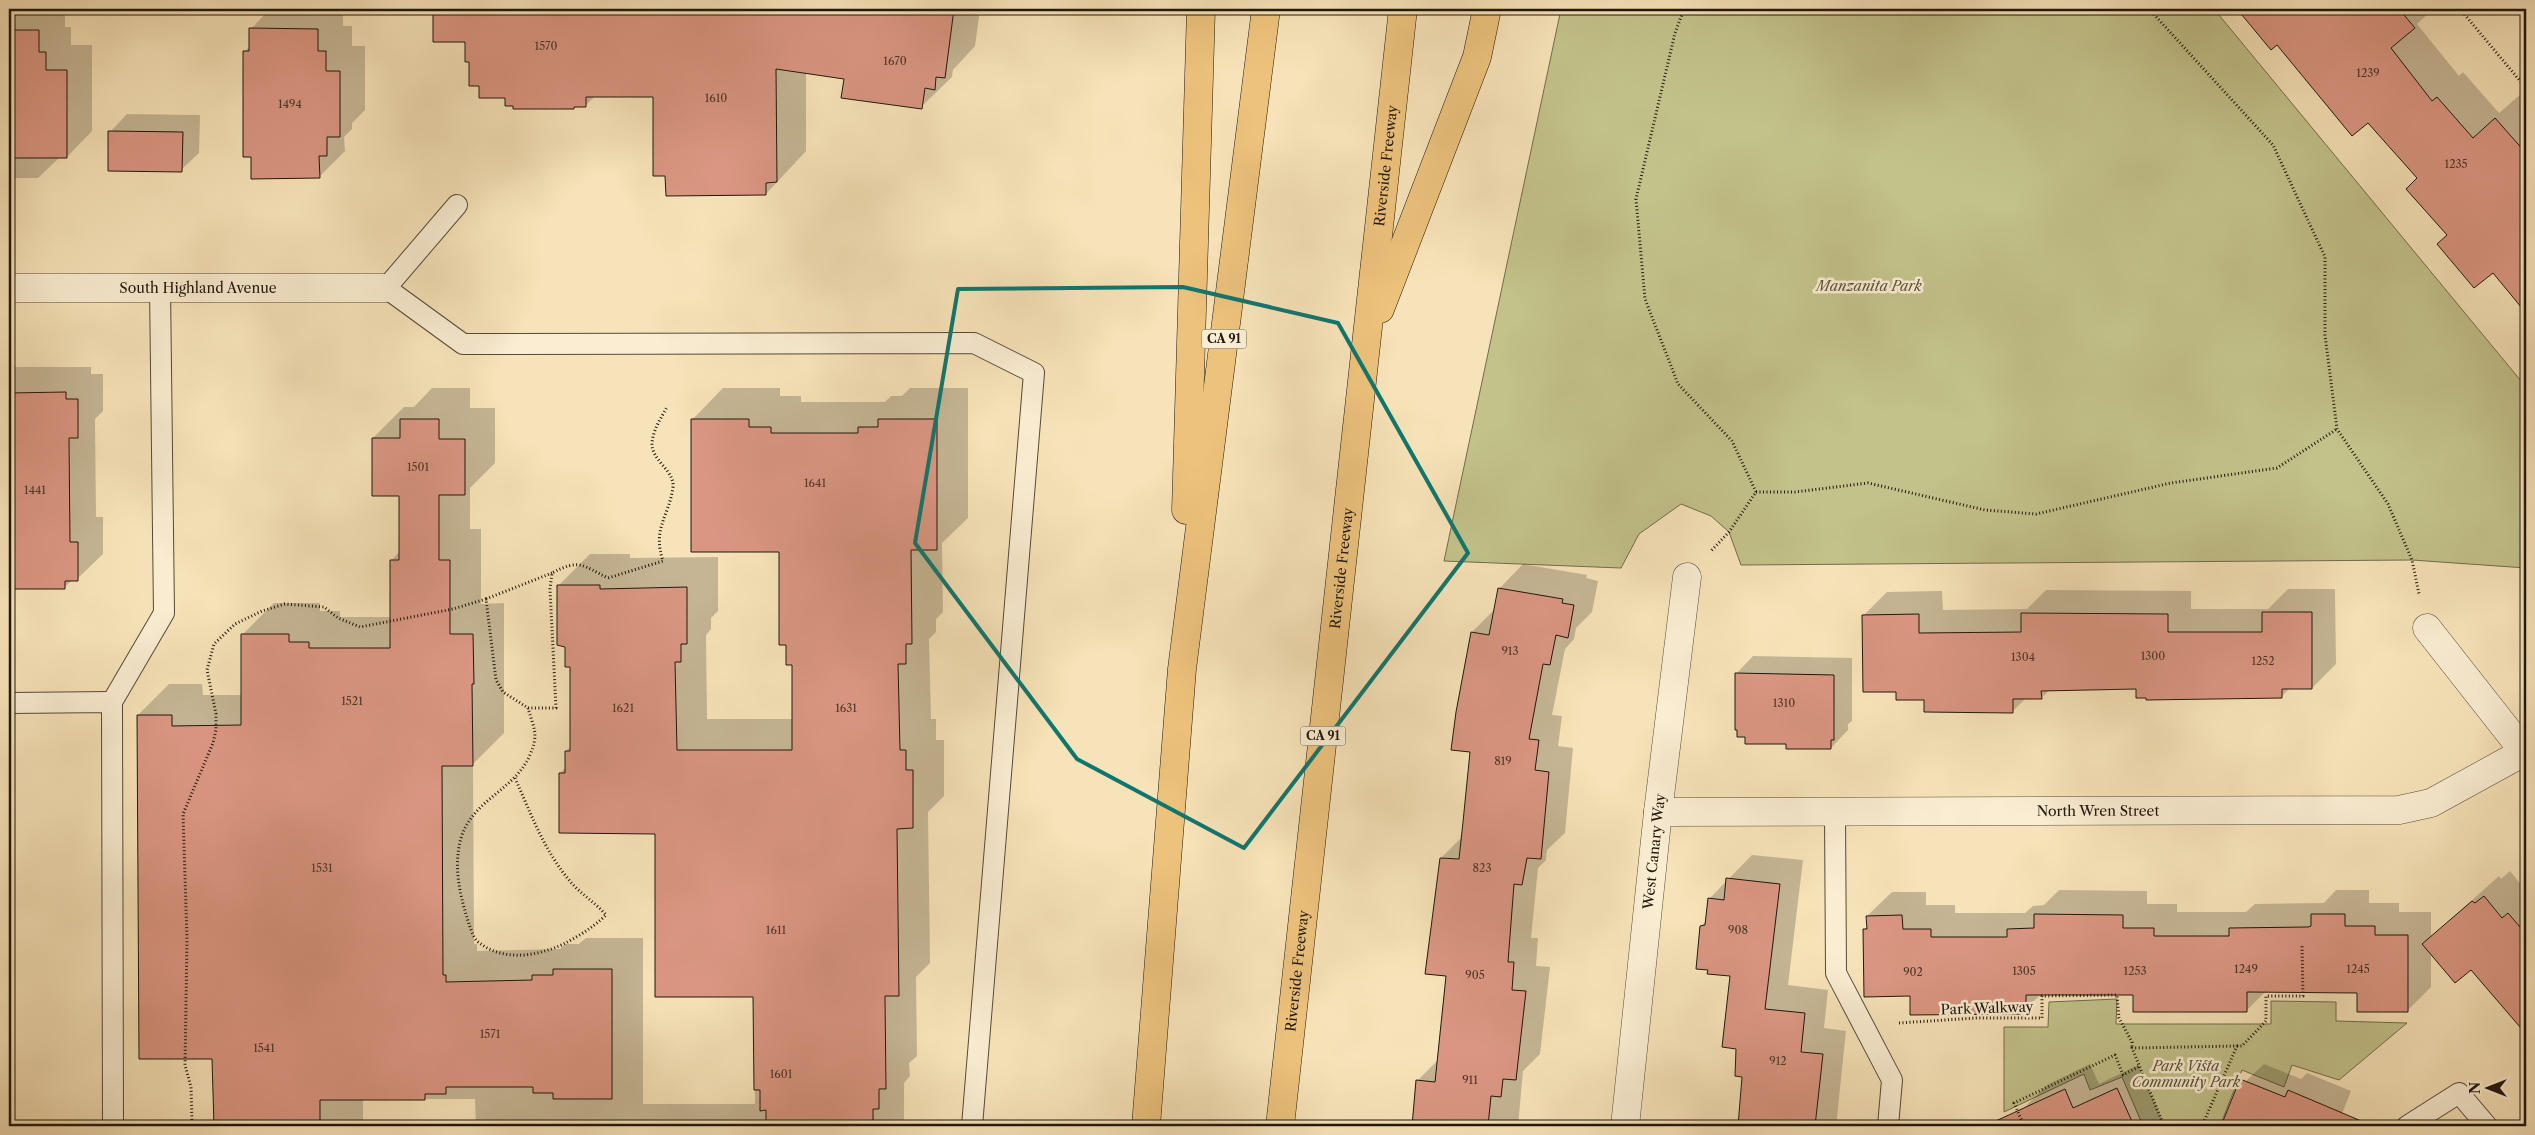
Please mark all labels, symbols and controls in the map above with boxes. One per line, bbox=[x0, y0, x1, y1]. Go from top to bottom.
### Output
house number: 1570 bbox=[535, 39, 558, 53]
house number: 1670 bbox=[883, 54, 907, 68]
house number: 1239 bbox=[2356, 66, 2380, 80]
house number: 1610 bbox=[705, 91, 727, 105]
house number: 1494 bbox=[278, 97, 302, 111]
street label: Riverside Freeway bbox=[1370, 104, 1401, 227]
house number: 1235 bbox=[2445, 157, 2468, 171]
park label: Manzanita Park bbox=[1814, 277, 1923, 295]
street label: South Highland Avenue bbox=[119, 279, 277, 297]
road number: CA 91 bbox=[1202, 329, 1246, 348]
house number: 1501 bbox=[407, 460, 429, 474]
house number: 1641 bbox=[804, 476, 826, 490]
house number: 1441 bbox=[24, 483, 46, 497]
street label: Riverside Freeway bbox=[1326, 507, 1357, 630]
house number: 913 bbox=[1501, 644, 1519, 658]
house number: 1300 bbox=[2141, 649, 2165, 663]
house number: 1304 bbox=[2011, 650, 2035, 664]
house number: 1252 bbox=[2251, 654, 2275, 668]
house number: 1521 bbox=[341, 694, 363, 708]
house number: 1310 bbox=[1773, 696, 1795, 710]
house number: 1621 bbox=[612, 701, 634, 715]
house number: 1631 bbox=[835, 701, 857, 715]
road number: CA 91 bbox=[1300, 726, 1346, 746]
house number: 819 bbox=[1494, 754, 1512, 768]
street label: West Canary Way bbox=[1639, 792, 1669, 911]
street label: North Wren Street bbox=[2037, 802, 2159, 820]
house number: 1531 bbox=[311, 861, 333, 875]
house number: 823 bbox=[1473, 861, 1491, 875]
street label: Riverside Freeway bbox=[1281, 909, 1313, 1033]
house number: 1611 bbox=[766, 923, 787, 937]
house number: 908 bbox=[1728, 923, 1748, 937]
house number: 1249 bbox=[2234, 962, 2258, 976]
house number: 1245 bbox=[2346, 962, 2370, 976]
house number: 1305 bbox=[2012, 964, 2036, 978]
house number: 1253 bbox=[2124, 964, 2146, 978]
house number: 902 bbox=[1903, 965, 1923, 979]
house number: 905 bbox=[1465, 968, 1485, 982]
street label: Park Walkway bbox=[1940, 997, 2034, 1019]
house number: 1571 bbox=[480, 1027, 501, 1041]
house number: 1541 bbox=[253, 1041, 275, 1055]
house number: 912 bbox=[1769, 1054, 1787, 1068]
park label: Park Vista Community Park bbox=[2132, 1057, 2241, 1091]
north arrow bbox=[2462, 1062, 2512, 1112]
house number: 1601 bbox=[770, 1067, 793, 1081]
house number: 911 bbox=[1462, 1073, 1478, 1087]
text: N bbox=[2466, 1082, 2484, 1094]

